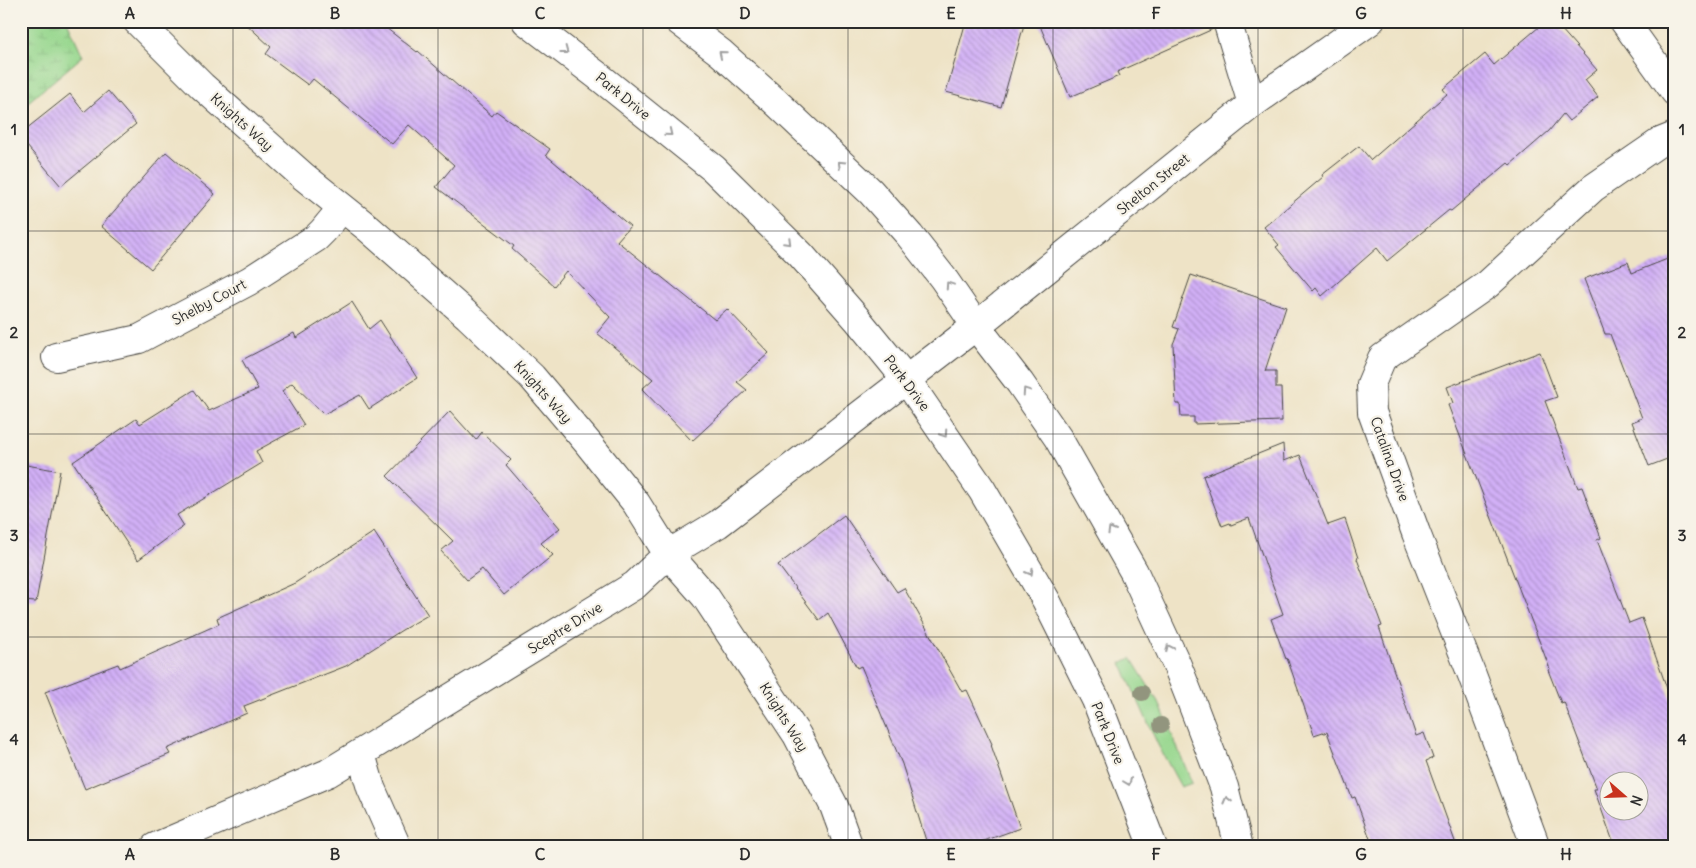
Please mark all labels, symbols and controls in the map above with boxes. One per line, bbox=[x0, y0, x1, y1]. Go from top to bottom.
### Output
text: A bbox=[125, 3, 135, 23]
text: B bbox=[330, 3, 341, 23]
text: C bbox=[535, 3, 546, 23]
text: D bbox=[739, 3, 751, 23]
text: E bbox=[946, 3, 956, 23]
text: F bbox=[1151, 3, 1161, 23]
text: G bbox=[1355, 3, 1367, 23]
text: H bbox=[1560, 3, 1572, 23]
one-way arrow bbox=[559, 45, 568, 53]
one-way arrow bbox=[718, 50, 727, 59]
street label: Park Drive bbox=[592, 68, 654, 124]
street label: Knights Way bbox=[207, 89, 277, 155]
text: 1 bbox=[11, 119, 17, 139]
text: 1 bbox=[1679, 119, 1685, 139]
one-way arrow bbox=[663, 127, 672, 136]
street label: Shelton Street bbox=[1113, 149, 1193, 219]
one-way arrow bbox=[838, 161, 847, 170]
one-way arrow bbox=[782, 236, 791, 245]
street label: Shelby Court bbox=[169, 275, 249, 329]
one-way arrow bbox=[946, 282, 955, 291]
text: 2 bbox=[10, 322, 19, 342]
text: 2 bbox=[1678, 322, 1687, 342]
street label: Park Drive bbox=[880, 351, 934, 415]
street label: Knights Way bbox=[510, 357, 576, 427]
one-way arrow bbox=[1023, 387, 1032, 397]
street label: Catalina Drive bbox=[1366, 414, 1414, 504]
one-way arrow bbox=[938, 428, 947, 438]
text: 3 bbox=[9, 525, 19, 545]
text: 3 bbox=[1677, 525, 1687, 545]
one-way arrow bbox=[1107, 526, 1117, 535]
one-way arrow bbox=[1023, 566, 1033, 575]
street label: Sceptre Drive bbox=[525, 598, 605, 658]
one-way arrow bbox=[1165, 644, 1176, 653]
street label: Knights Way bbox=[756, 679, 812, 755]
street label: Park Drive bbox=[1087, 699, 1129, 767]
text: 4 bbox=[9, 729, 19, 749]
text: 4 bbox=[1677, 729, 1687, 749]
north arrow bbox=[1598, 770, 1648, 820]
one-way arrow bbox=[1122, 778, 1132, 786]
text: N bbox=[1626, 793, 1646, 808]
one-way arrow bbox=[1222, 795, 1233, 804]
text: A bbox=[125, 844, 135, 864]
text: B bbox=[330, 844, 341, 864]
text: C bbox=[535, 844, 546, 864]
text: D bbox=[739, 844, 751, 864]
text: E bbox=[946, 844, 956, 864]
text: F bbox=[1151, 844, 1161, 864]
text: G bbox=[1355, 844, 1367, 864]
text: H bbox=[1560, 844, 1572, 864]

